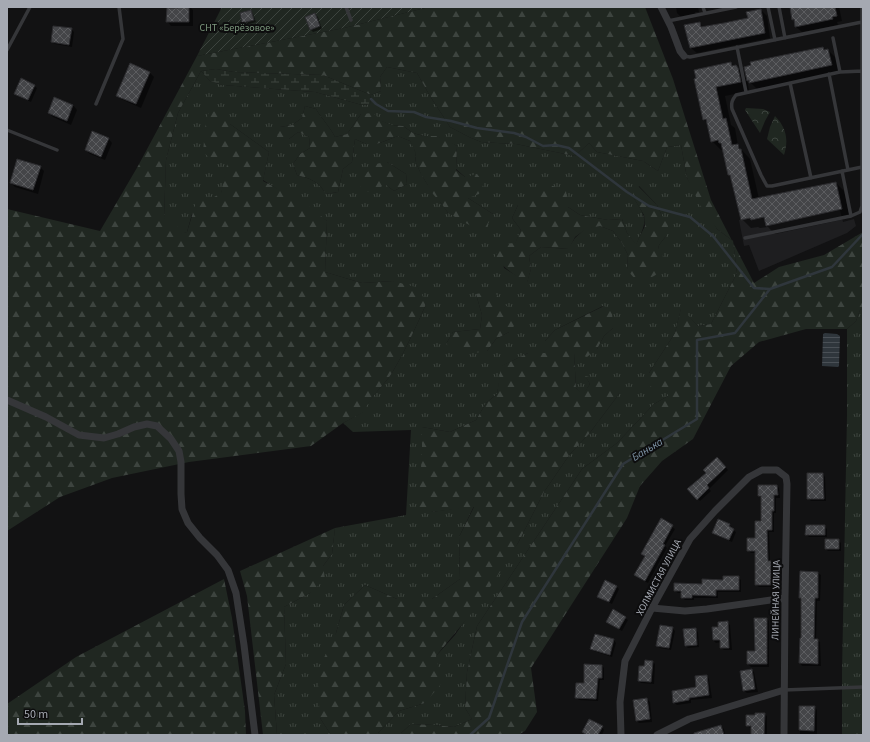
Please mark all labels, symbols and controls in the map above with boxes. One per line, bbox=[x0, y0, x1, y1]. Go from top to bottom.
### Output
park label: СНТ «Берёзовое» bbox=[200, 21, 274, 35]
water label: Банька bbox=[629, 434, 666, 465]
street label: ХОЛМИСТАЯ УЛИЦА bbox=[633, 536, 685, 618]
street label: ЛИНЕЙНАЯ УЛИЦА bbox=[768, 559, 784, 640]
scale bar bbox=[18, 700, 82, 726]
text: 50 m bbox=[24, 706, 48, 723]

